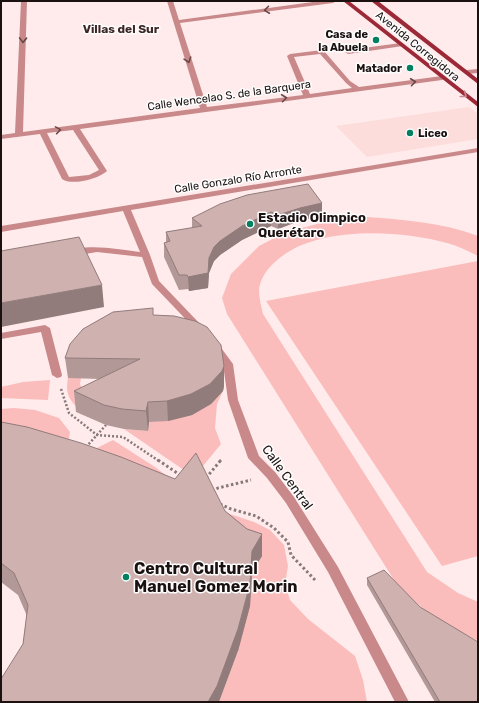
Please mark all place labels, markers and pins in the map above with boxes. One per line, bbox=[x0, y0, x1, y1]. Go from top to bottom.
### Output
place label: Casa de la Abuela bbox=[318, 28, 368, 54]
marker: Casa de la Abuela bbox=[371, 35, 381, 45]
place label: Matador bbox=[356, 62, 402, 75]
marker: Matador bbox=[405, 63, 415, 73]
place label: Liceo bbox=[418, 127, 448, 140]
marker: Liceo bbox=[405, 128, 415, 138]
place label: Estadio Olimpico Querétaro bbox=[258, 210, 366, 240]
marker: Estadio Olimpico Querétaro bbox=[245, 219, 255, 229]
place label: Centro Cultural Manuel Gomez Morin bbox=[134, 559, 298, 596]
marker: Centro Cultural Manuel Gomez Morin bbox=[121, 572, 131, 582]

